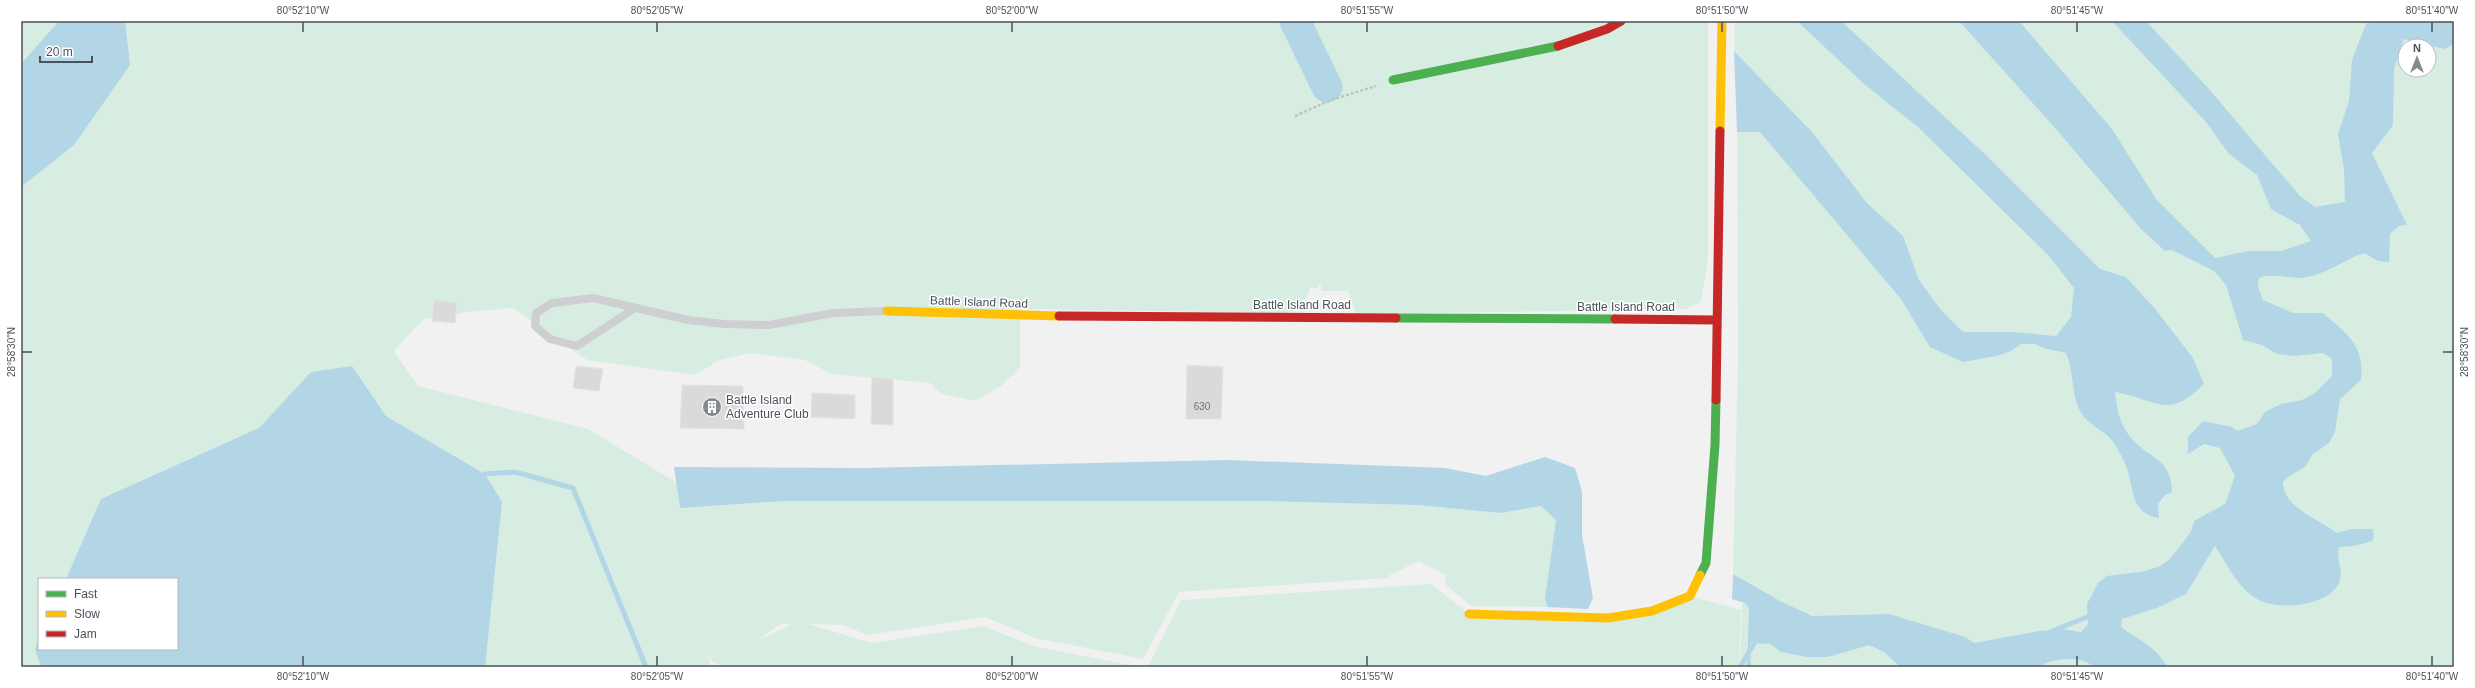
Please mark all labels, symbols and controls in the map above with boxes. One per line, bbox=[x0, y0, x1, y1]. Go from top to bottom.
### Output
text: 80°52'10"W bbox=[277, 5, 330, 16]
text: 80°52'05"W bbox=[631, 5, 684, 16]
text: 80°52'00"W bbox=[986, 5, 1039, 16]
text: 80°51'55"W bbox=[1341, 5, 1394, 16]
text: 80°51'50"W bbox=[1696, 5, 1749, 16]
text: 80°51'45"W bbox=[2051, 5, 2104, 16]
text: 80°51'40"W bbox=[2406, 5, 2459, 16]
scale bar bbox=[40, 38, 92, 64]
north arrow bbox=[2397, 38, 2437, 78]
text: N bbox=[2413, 42, 2421, 54]
text: 20 m bbox=[46, 45, 73, 59]
street label: Battle Island Road bbox=[930, 293, 1028, 311]
street label: Battle Island Road bbox=[1253, 298, 1351, 312]
street label: Battle Island Road bbox=[1577, 300, 1675, 314]
text: 28°58'30"N bbox=[6, 327, 17, 377]
text: 28°58'30"N bbox=[2459, 327, 2470, 377]
place label: Battle Island Adventure Club bbox=[726, 393, 809, 421]
building icon: Battle Island Adventure Club bbox=[701, 396, 723, 418]
house number: 630 bbox=[1194, 401, 1211, 412]
legend bbox=[38, 578, 178, 650]
text: Fast bbox=[74, 587, 98, 601]
text: Slow bbox=[74, 607, 100, 621]
text: Jam bbox=[74, 627, 97, 641]
text: 80°52'10"W bbox=[277, 671, 330, 682]
text: 80°52'05"W bbox=[631, 671, 684, 682]
text: 80°52'00"W bbox=[986, 671, 1039, 682]
text: 80°51'55"W bbox=[1341, 671, 1394, 682]
text: 80°51'50"W bbox=[1696, 671, 1749, 682]
text: 80°51'45"W bbox=[2051, 671, 2104, 682]
text: 80°51'40"W bbox=[2406, 671, 2459, 682]

